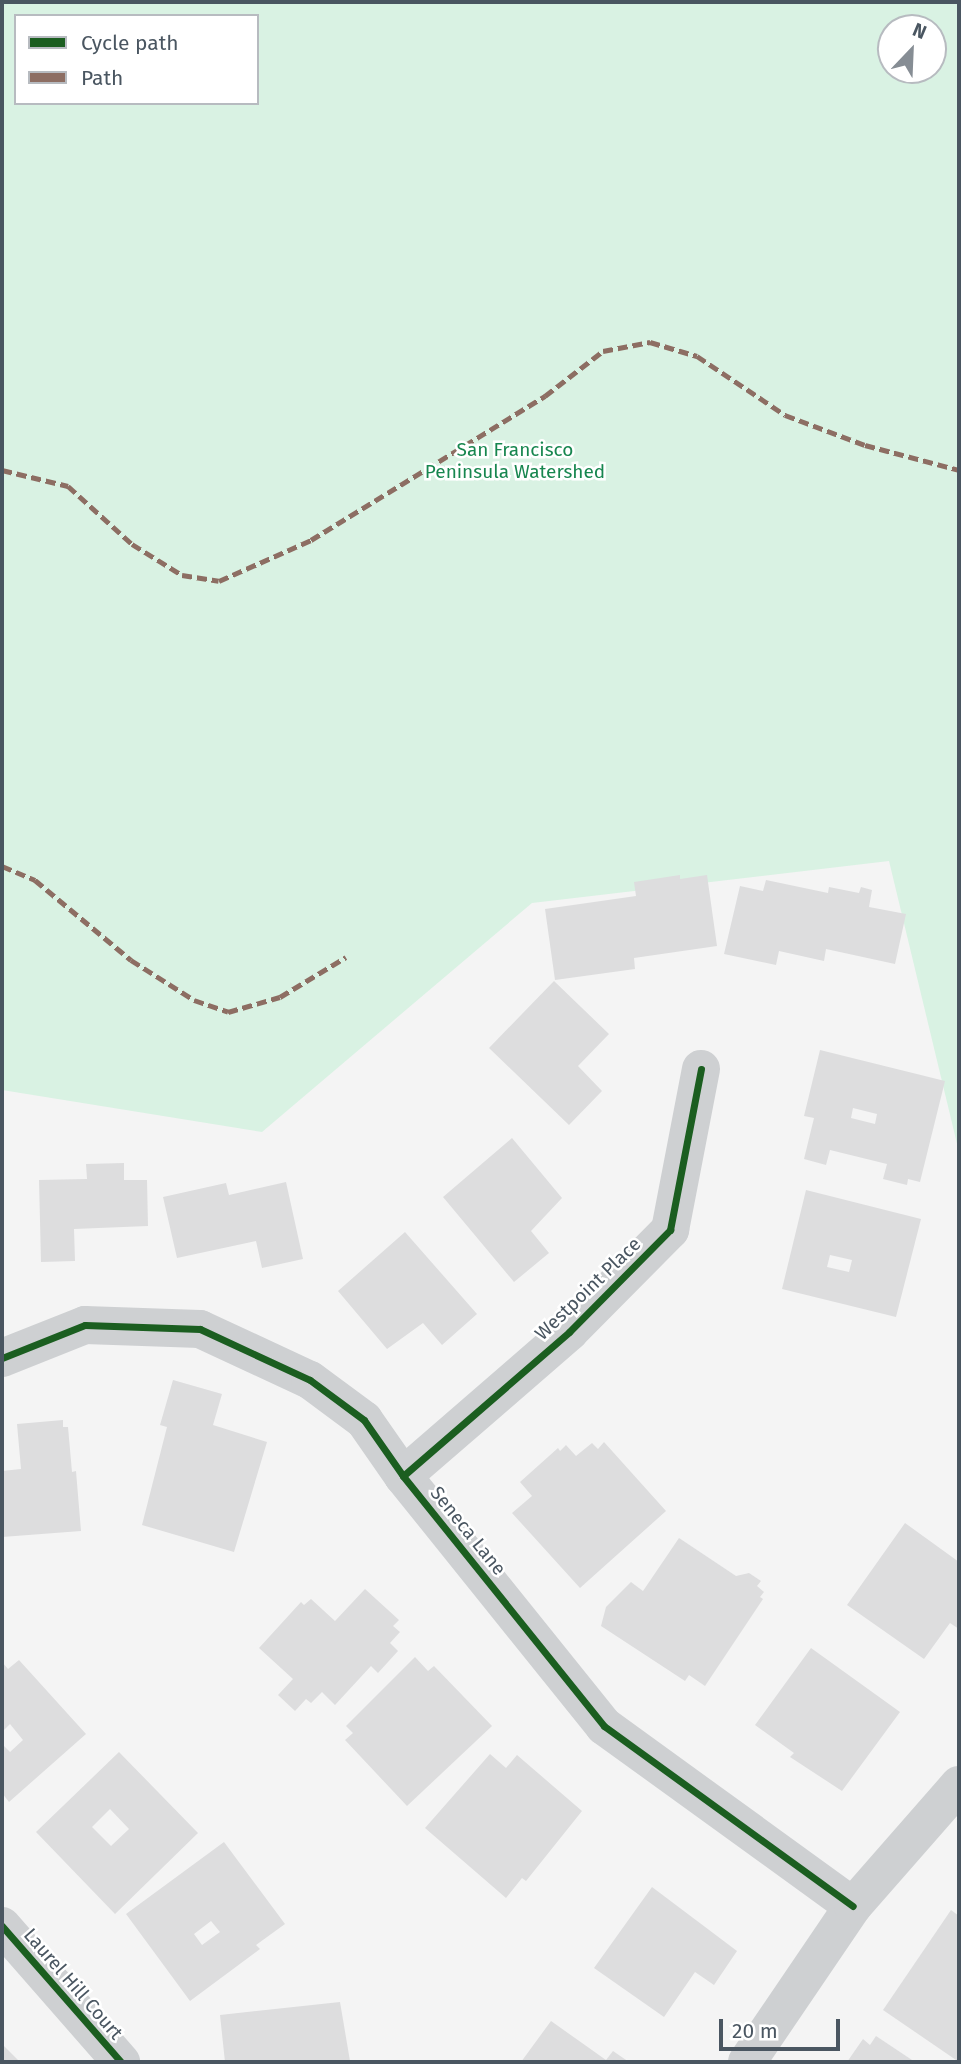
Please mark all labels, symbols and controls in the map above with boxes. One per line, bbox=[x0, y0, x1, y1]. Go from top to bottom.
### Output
legend bbox=[14, 14, 259, 105]
north arrow bbox=[877, 14, 947, 84]
text: N bbox=[909, 18, 930, 44]
text: Cycle path bbox=[81, 30, 179, 56]
text: Path bbox=[81, 65, 123, 91]
park label: San Francisco Peninsula Watershed bbox=[425, 439, 605, 483]
street label: Westpoint Place bbox=[530, 1233, 646, 1345]
street label: Seneca Lane bbox=[425, 1482, 511, 1580]
street label: Laurel Hill Court bbox=[19, 1924, 127, 2044]
scale bar bbox=[723, 2004, 844, 2048]
text: 20 m bbox=[732, 2018, 778, 2044]

